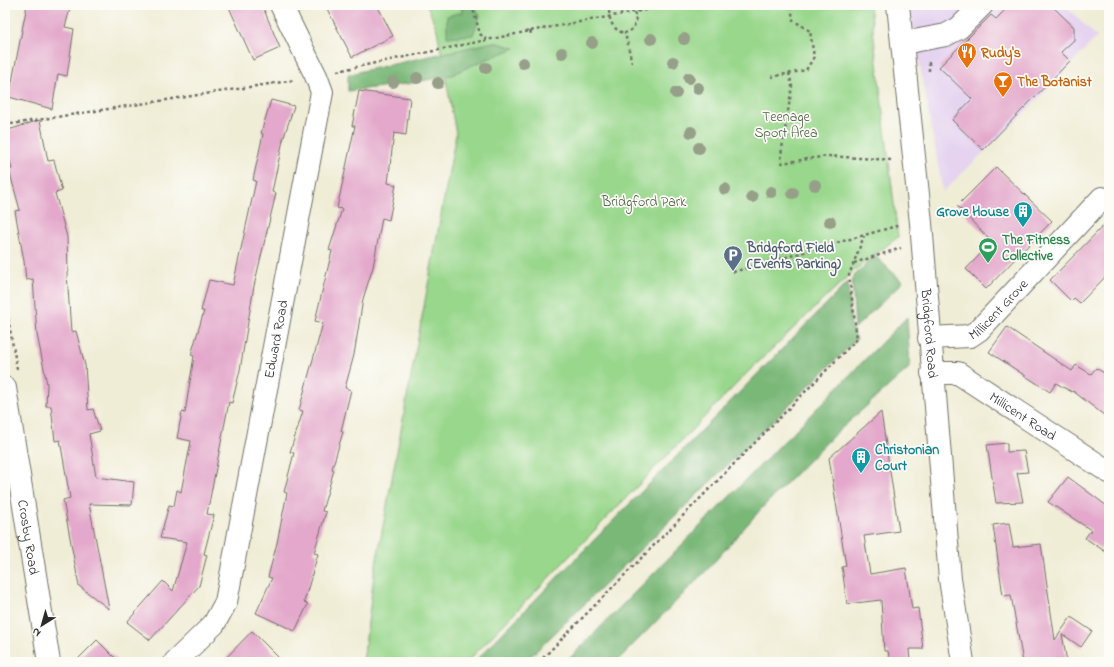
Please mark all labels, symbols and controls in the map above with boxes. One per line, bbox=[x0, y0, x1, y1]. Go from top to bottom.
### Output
restaurant icon: Rudy's bbox=[956, 41, 978, 69]
place label: Rudy's bbox=[980, 43, 1021, 66]
bar icon: The Botanist bbox=[992, 70, 1014, 98]
place label: The Botanist bbox=[1017, 72, 1092, 93]
park label: Teenage Sport Area bbox=[754, 107, 818, 144]
park label: Bridgford Park bbox=[601, 192, 687, 214]
building icon: Grove House bbox=[1012, 200, 1034, 228]
place label: Grove House bbox=[936, 202, 1010, 223]
place label: The Fitness Collective bbox=[1002, 230, 1070, 267]
sports icon: The Fitness Collective bbox=[977, 236, 999, 264]
place label: Bridgford Field (Events Parking) bbox=[746, 238, 842, 277]
parking icon: Bridgford Field (Events Parking) bbox=[722, 244, 744, 272]
street label: Millicent Grove bbox=[965, 274, 1034, 346]
street label: Bridgford Road bbox=[914, 287, 943, 379]
street label: Edward Road bbox=[259, 298, 295, 380]
street label: Millicent Road bbox=[985, 387, 1060, 447]
place label: Christonian Court bbox=[875, 440, 939, 477]
building icon: Christonian Court bbox=[850, 446, 872, 474]
street label: Crosby Road bbox=[11, 498, 44, 576]
north arrow bbox=[22, 605, 62, 645]
text: N bbox=[29, 624, 44, 641]

